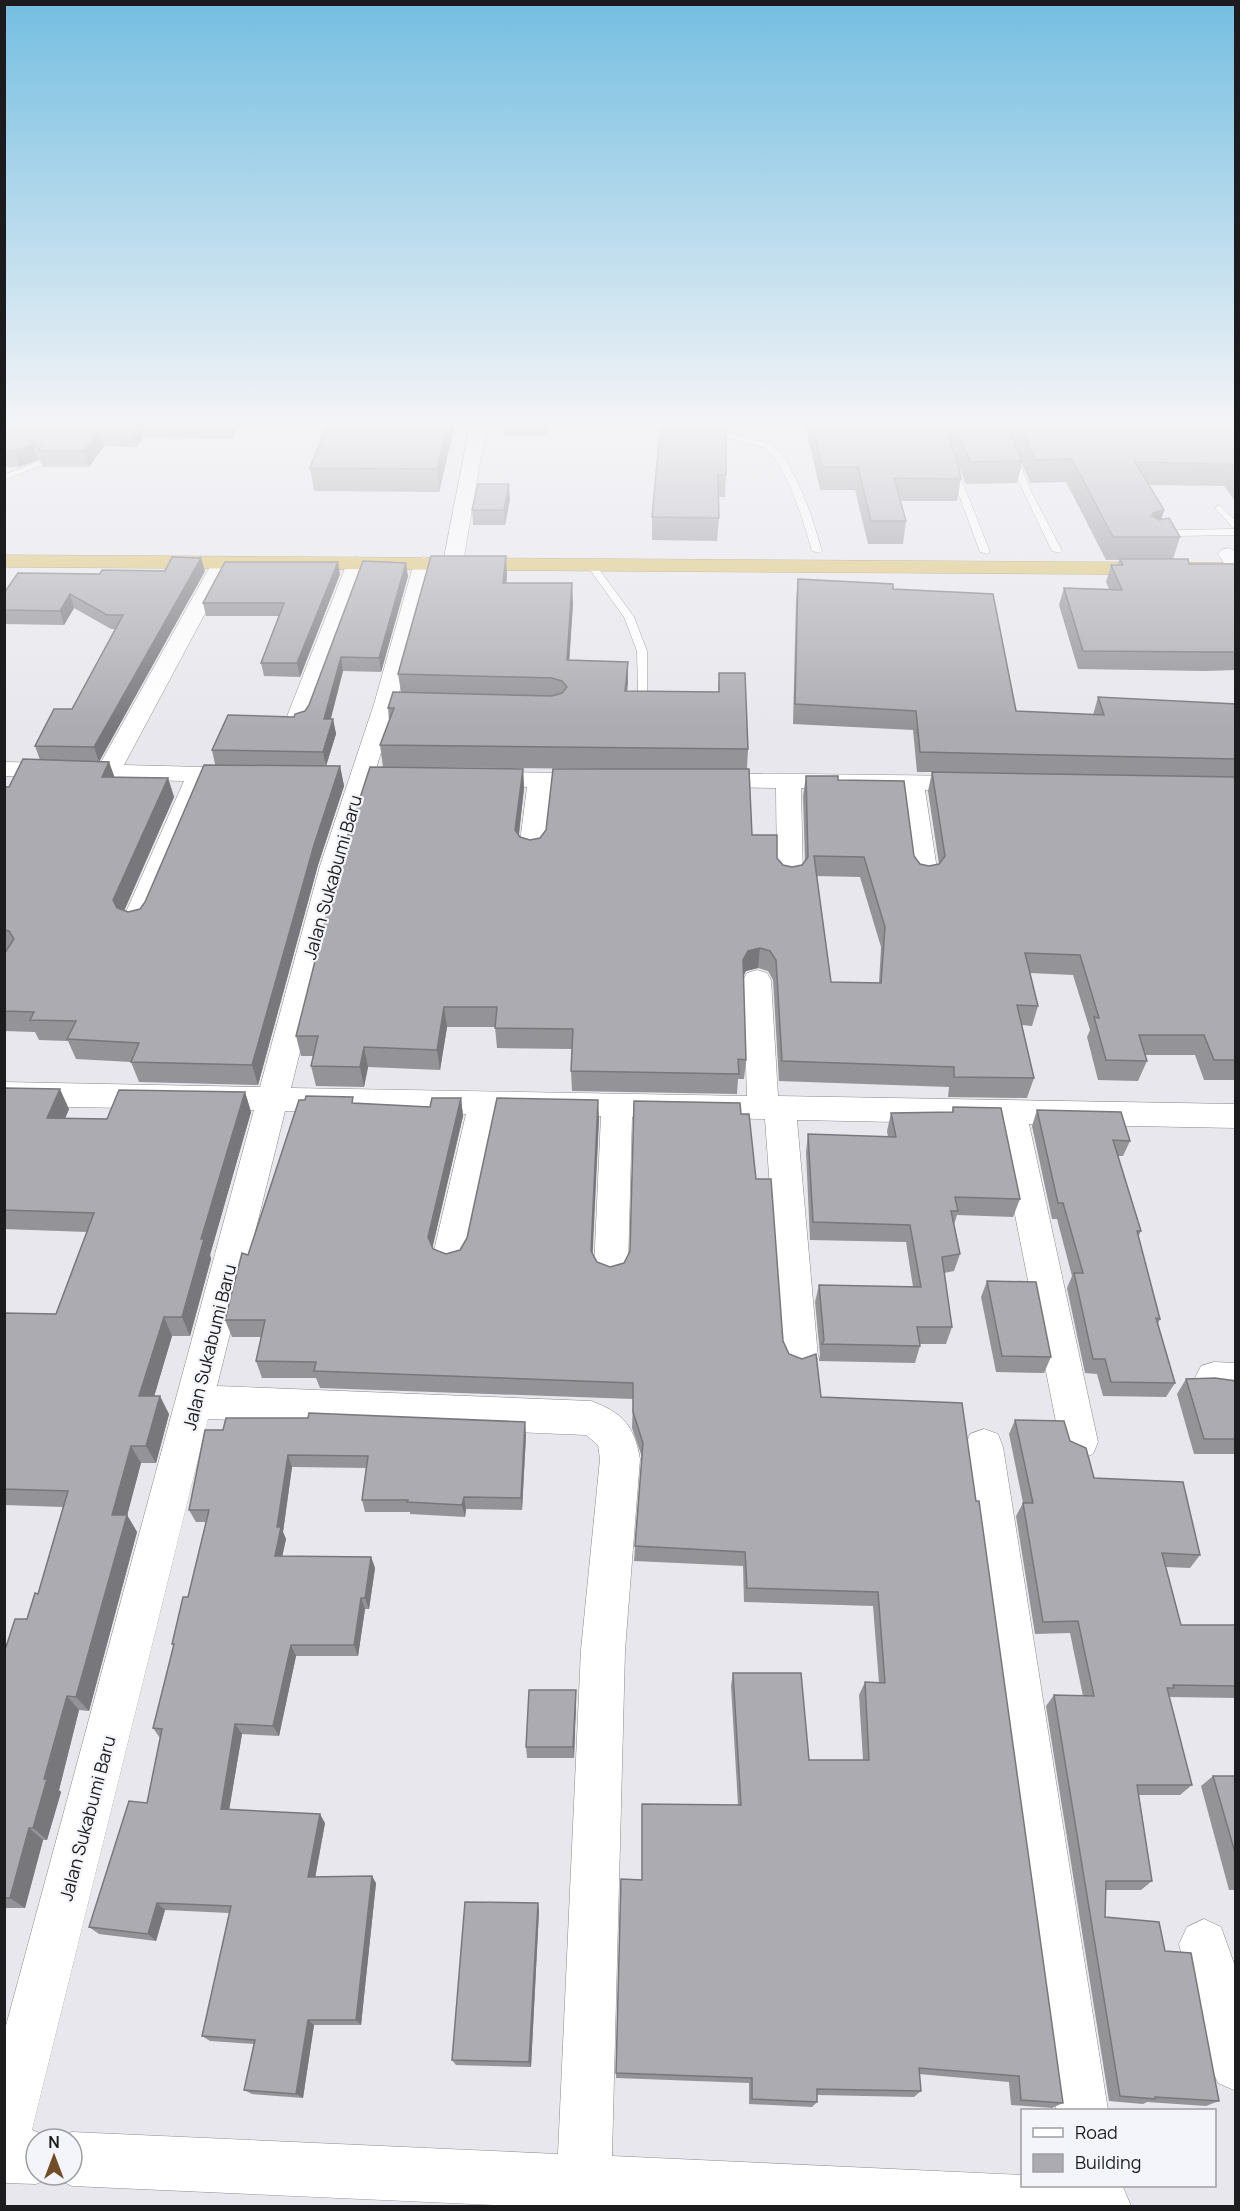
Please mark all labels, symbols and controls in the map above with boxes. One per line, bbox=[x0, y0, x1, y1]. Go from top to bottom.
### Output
street label: Jalan Sukabumi Baru bbox=[297, 792, 367, 962]
street label: Jalan Sukabumi Baru bbox=[177, 1262, 241, 1432]
street label: Jalan Sukabumi Baru bbox=[53, 1733, 121, 1903]
legend bbox=[1021, 2109, 1216, 2187]
text: Road bbox=[1075, 2120, 1118, 2144]
north arrow bbox=[24, 2127, 84, 2187]
text: N bbox=[48, 2131, 60, 2153]
text: Building bbox=[1075, 2150, 1141, 2174]

